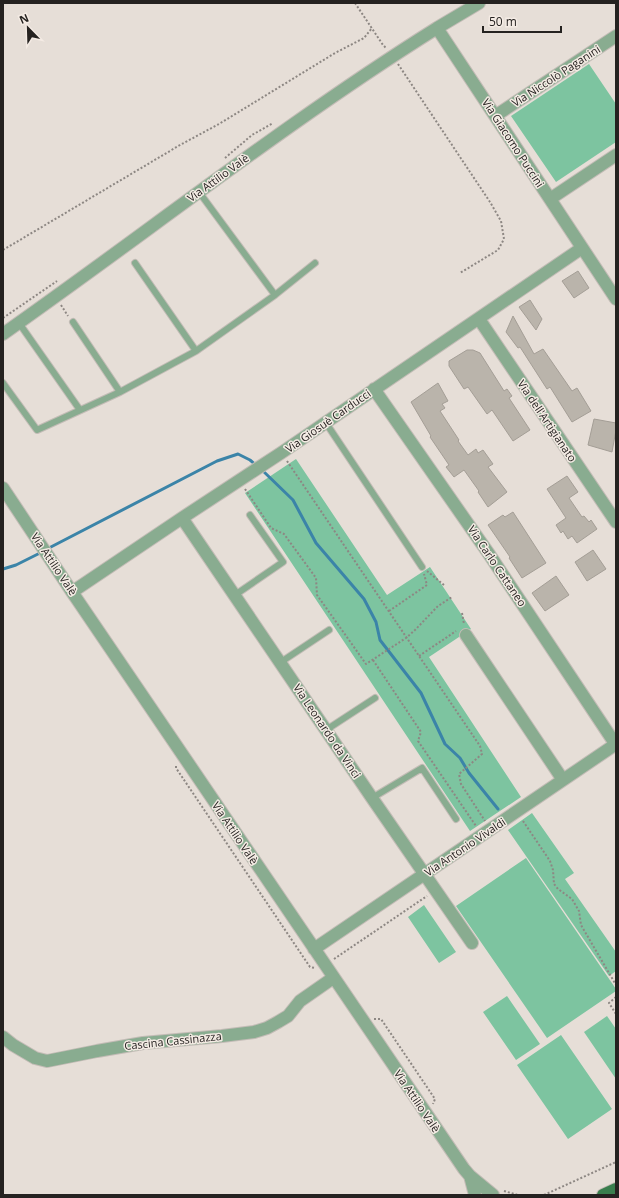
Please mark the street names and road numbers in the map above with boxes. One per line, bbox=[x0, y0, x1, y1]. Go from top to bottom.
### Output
street label: Via Niccolò Paganini bbox=[509, 41, 603, 110]
street label: Via Giacomo Puccini bbox=[479, 95, 548, 190]
street label: Via Attilio Valè bbox=[184, 150, 251, 205]
street label: Via dell'Artigianato bbox=[514, 377, 581, 465]
street label: Via Giosuè Carducci bbox=[282, 385, 373, 456]
street label: Via Carlo Cattaneo bbox=[465, 522, 530, 609]
street label: Via Attilio Valè bbox=[28, 529, 81, 598]
street label: Via Leonardo da Vinci bbox=[290, 681, 364, 781]
street label: Via Attilio Valè bbox=[209, 798, 262, 867]
street label: Via Antonio Vivaldi bbox=[421, 814, 508, 879]
street label: Cascina Cassinazza bbox=[124, 1028, 222, 1053]
street label: Via Attilio Valè bbox=[391, 1066, 444, 1135]

